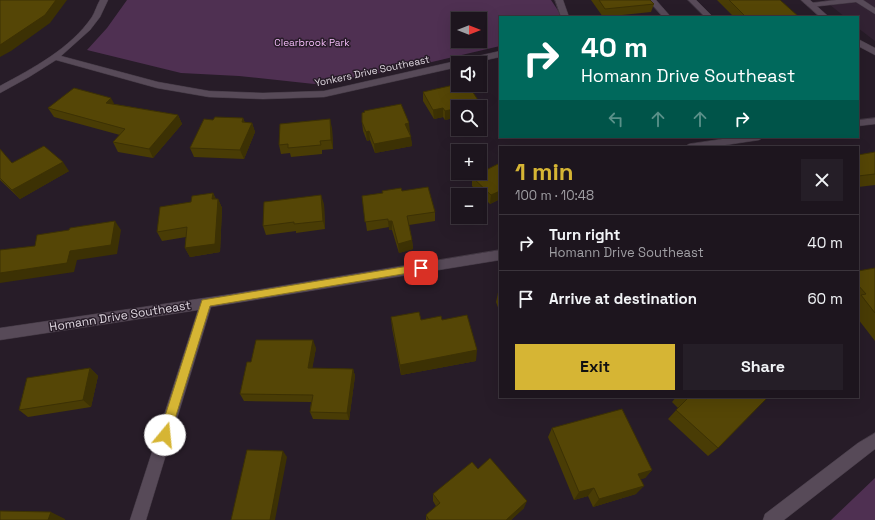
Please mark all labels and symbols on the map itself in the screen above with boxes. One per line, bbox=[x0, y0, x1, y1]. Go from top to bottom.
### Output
north arrow bbox=[451, 12, 487, 48]
park label: Clearbrook Park bbox=[274, 36, 350, 49]
street label: Yonkers Drive Southeast bbox=[313, 52, 431, 90]
pin bbox=[404, 251, 438, 285]
street label: Homann Drive Southeast bbox=[48, 297, 192, 335]
position arrow bbox=[144, 414, 186, 456]

